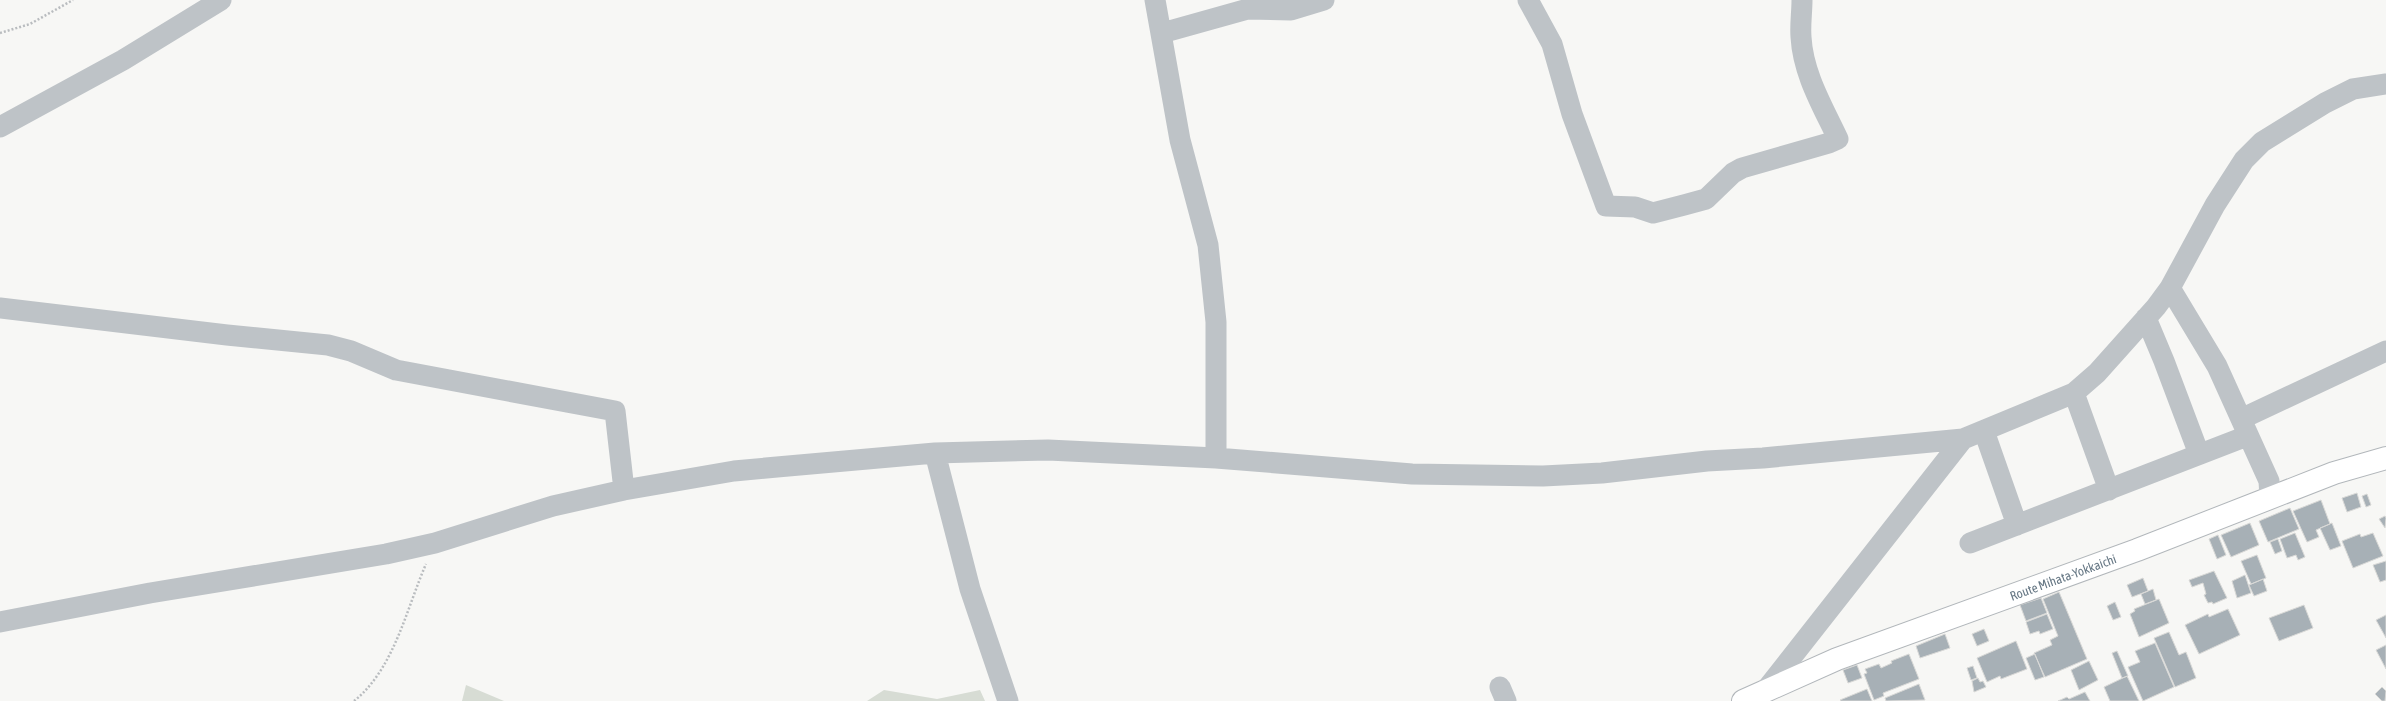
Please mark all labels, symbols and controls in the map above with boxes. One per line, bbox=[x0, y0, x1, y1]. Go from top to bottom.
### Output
street label: Route Mihata-Yokkaichi bbox=[2008, 551, 2118, 604]

